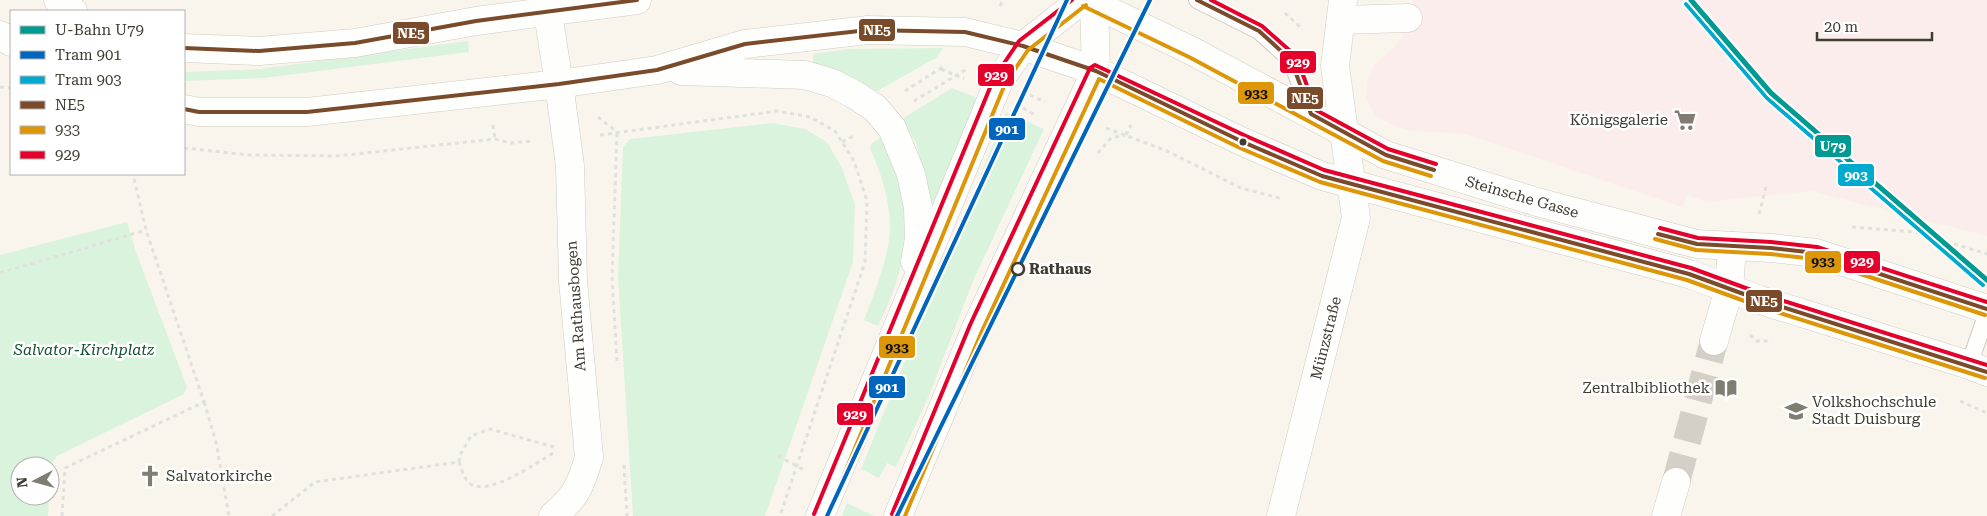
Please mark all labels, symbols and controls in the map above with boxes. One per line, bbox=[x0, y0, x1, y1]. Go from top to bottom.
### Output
legend bbox=[10, 10, 185, 175]
scale bar bbox=[1817, 10, 1932, 42]
line badge: NE5 bbox=[858, 18, 896, 42]
text: 20 m bbox=[1824, 18, 1859, 36]
text: U-Bahn U79 bbox=[55, 21, 144, 39]
line badge: NE5 bbox=[392, 21, 430, 45]
text: NE5 bbox=[863, 22, 891, 38]
text: NE5 bbox=[397, 25, 425, 41]
text: Tram 901 bbox=[55, 46, 122, 64]
line badge: 929 bbox=[1279, 50, 1317, 74]
text: 929 bbox=[1286, 54, 1310, 70]
line badge: 929 bbox=[977, 63, 1015, 87]
text: 929 bbox=[984, 67, 1008, 83]
text: Tram 903 bbox=[55, 71, 122, 89]
line badge: 933 bbox=[1237, 81, 1275, 105]
text: 933 bbox=[1244, 85, 1268, 101]
line badge: NE5 bbox=[1286, 86, 1324, 110]
text: NE5 bbox=[1291, 90, 1319, 106]
text: NE5 bbox=[55, 96, 85, 114]
supermarket icon: Königsgalerie bbox=[1672, 107, 1698, 133]
place label: Königsgalerie bbox=[1570, 111, 1668, 129]
line badge: 901 bbox=[988, 117, 1026, 141]
text: 933 bbox=[55, 121, 80, 139]
text: 901 bbox=[995, 121, 1019, 137]
line badge: U79 bbox=[1814, 134, 1852, 158]
unlabelled marker bbox=[1238, 137, 1248, 147]
text: U79 bbox=[1820, 138, 1846, 154]
text: 929 bbox=[55, 146, 80, 164]
line badge: 903 bbox=[1837, 163, 1875, 187]
text: 903 bbox=[1844, 167, 1868, 183]
street label: Steinsche Gasse bbox=[1463, 172, 1581, 222]
street label: Am Rathausbogen bbox=[562, 240, 590, 372]
line badge: 933 bbox=[1804, 250, 1842, 274]
line badge: 929 bbox=[1843, 250, 1881, 274]
text: 933 bbox=[1811, 253, 1835, 269]
text: 929 bbox=[1850, 253, 1874, 269]
place label: Rathaus bbox=[1029, 260, 1092, 278]
marker: Rathaus bbox=[1011, 262, 1025, 276]
line badge: NE5 bbox=[1745, 289, 1783, 313]
text: NE5 bbox=[1750, 293, 1778, 309]
street label: Münzstraße bbox=[1307, 295, 1345, 381]
line badge: 933 bbox=[878, 335, 916, 359]
text: 933 bbox=[885, 339, 909, 355]
park label: Salvator-Kirchplatz bbox=[13, 341, 155, 359]
line badge: 901 bbox=[868, 375, 906, 399]
library icon: Zentralbibliothek bbox=[1713, 375, 1739, 401]
text: 901 bbox=[875, 379, 899, 395]
place label: Zentralbibliothek bbox=[1583, 379, 1710, 397]
place label: Volkshochschule Stadt Duisburg bbox=[1812, 393, 1936, 428]
school or university icon: Volkshochschule Stadt Duisburg bbox=[1783, 398, 1809, 424]
line badge: 929 bbox=[836, 402, 874, 426]
text: 929 bbox=[843, 406, 867, 422]
north arrow bbox=[10, 456, 60, 506]
church icon: Salvatorkirche bbox=[137, 463, 163, 489]
place label: Salvatorkirche bbox=[166, 467, 272, 485]
text: N bbox=[14, 476, 31, 489]

